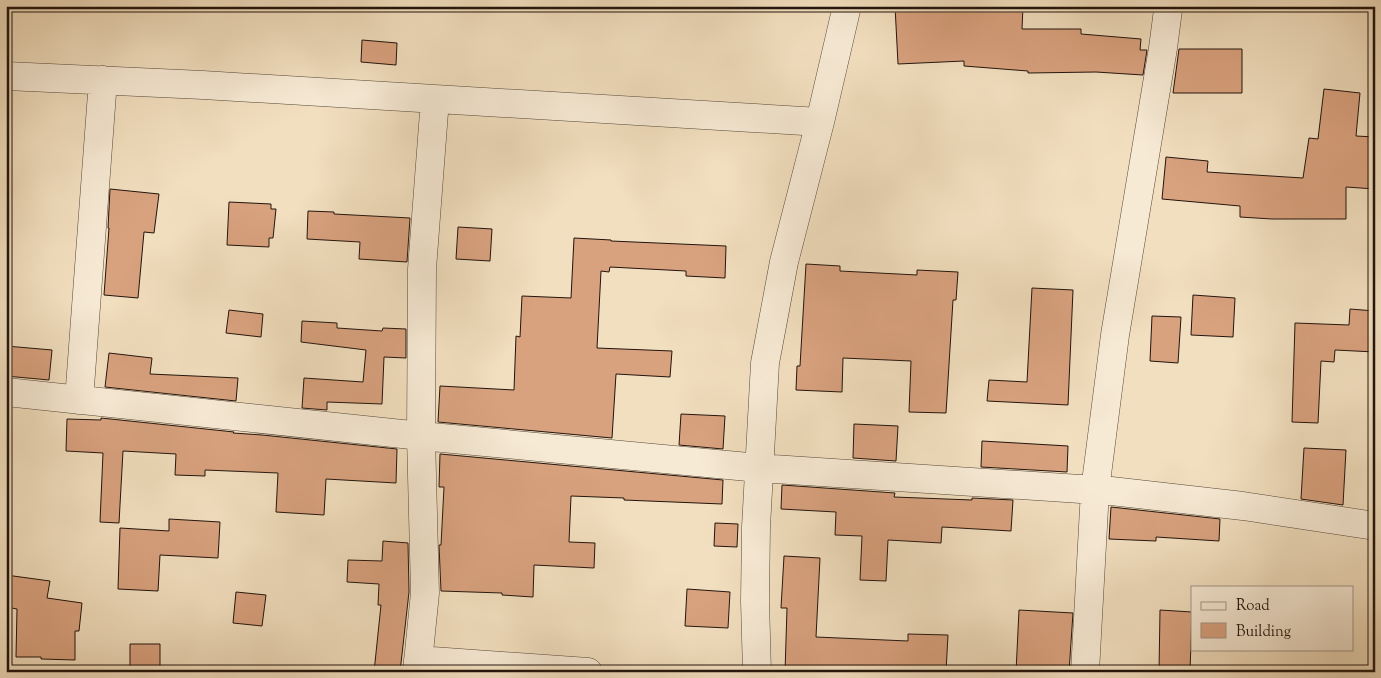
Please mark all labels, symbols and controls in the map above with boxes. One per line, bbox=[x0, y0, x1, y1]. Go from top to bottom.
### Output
legend bbox=[1191, 586, 1354, 650]
text: Road bbox=[1236, 596, 1270, 617]
text: Building bbox=[1236, 622, 1291, 643]

